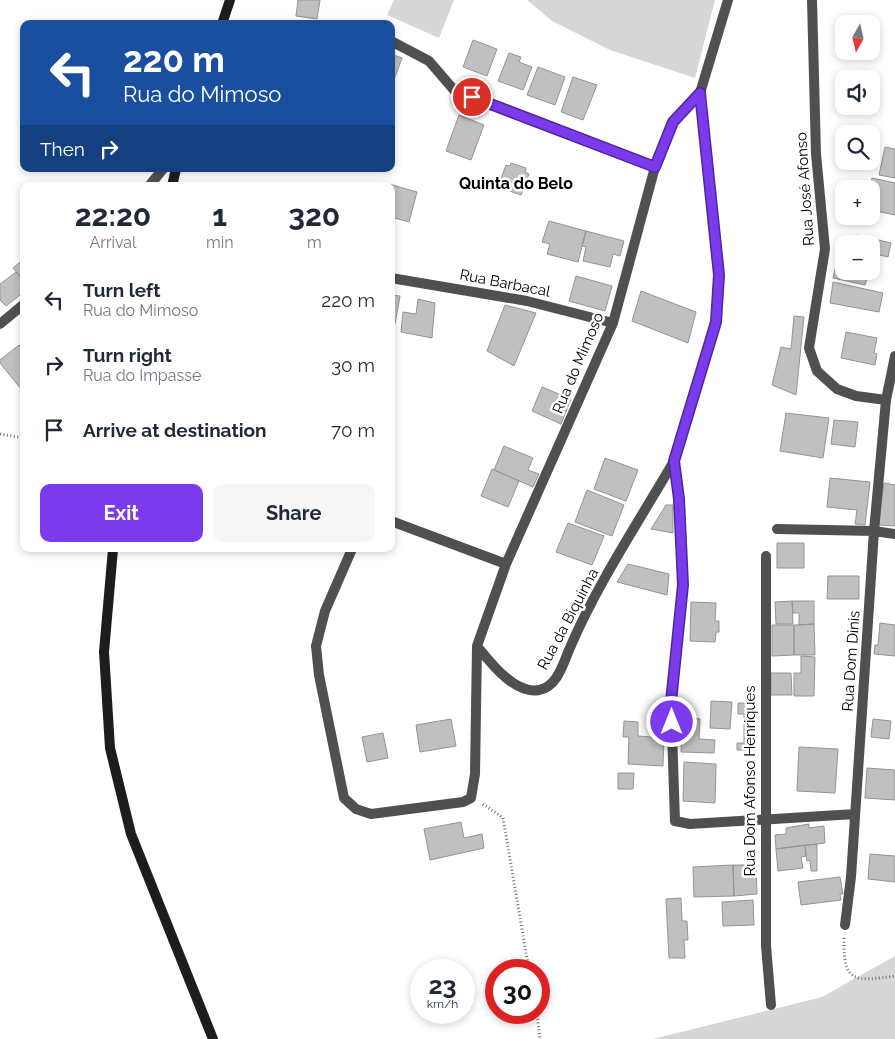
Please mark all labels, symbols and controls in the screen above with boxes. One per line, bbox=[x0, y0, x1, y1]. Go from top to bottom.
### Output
north arrow bbox=[835, 15, 880, 60]
map controls bbox=[835, 15, 880, 280]
text: 220 m bbox=[123, 39, 225, 80]
icon: left bbox=[40, 40, 105, 105]
button: sound bbox=[835, 70, 880, 115]
pin bbox=[451, 76, 493, 118]
text: Rua do Mimoso bbox=[123, 81, 281, 107]
icon: arrive bbox=[458, 83, 486, 111]
button: search bbox=[835, 125, 880, 170]
street label: Rua José Afonso bbox=[792, 131, 818, 247]
icon: right bbox=[95, 135, 123, 163]
text: Then bbox=[40, 138, 85, 160]
district label: Quinta do Belo bbox=[459, 174, 573, 193]
button: + bbox=[835, 180, 880, 225]
text: 22:20 bbox=[75, 198, 151, 233]
text: 1 bbox=[212, 198, 227, 233]
text: 320 bbox=[288, 198, 340, 233]
text: Arrival bbox=[90, 233, 136, 252]
text: min bbox=[206, 233, 234, 252]
text: m bbox=[307, 233, 322, 252]
button: − bbox=[835, 235, 880, 280]
street label: Rua Barbacal bbox=[458, 265, 553, 301]
text: Turn left bbox=[83, 279, 160, 301]
icon: left bbox=[40, 286, 68, 314]
text: 220 m bbox=[321, 289, 375, 311]
text: Rua do Mimoso bbox=[83, 301, 198, 320]
street label: Rua do Mimoso bbox=[549, 310, 607, 416]
text: Turn right bbox=[83, 344, 172, 366]
icon: right bbox=[40, 351, 68, 379]
text: 30 m bbox=[331, 354, 375, 376]
text: Rua do Impasse bbox=[83, 366, 201, 385]
icon: arrive bbox=[40, 416, 68, 444]
text: Arrive at destination bbox=[83, 419, 267, 441]
text: 70 m bbox=[331, 419, 375, 441]
button: Exit bbox=[40, 484, 203, 542]
button: Share bbox=[213, 484, 375, 542]
street label: Rua da Biquinha bbox=[534, 565, 602, 673]
street label: Rua Dom Dinis bbox=[838, 610, 864, 712]
street label: Rua Dom Afonso Henriques bbox=[741, 686, 759, 876]
position arrow bbox=[645, 695, 697, 747]
speed limit sign: 30 bbox=[485, 959, 550, 1024]
text: 23 bbox=[428, 970, 457, 1000]
text: km/h bbox=[427, 997, 458, 1011]

